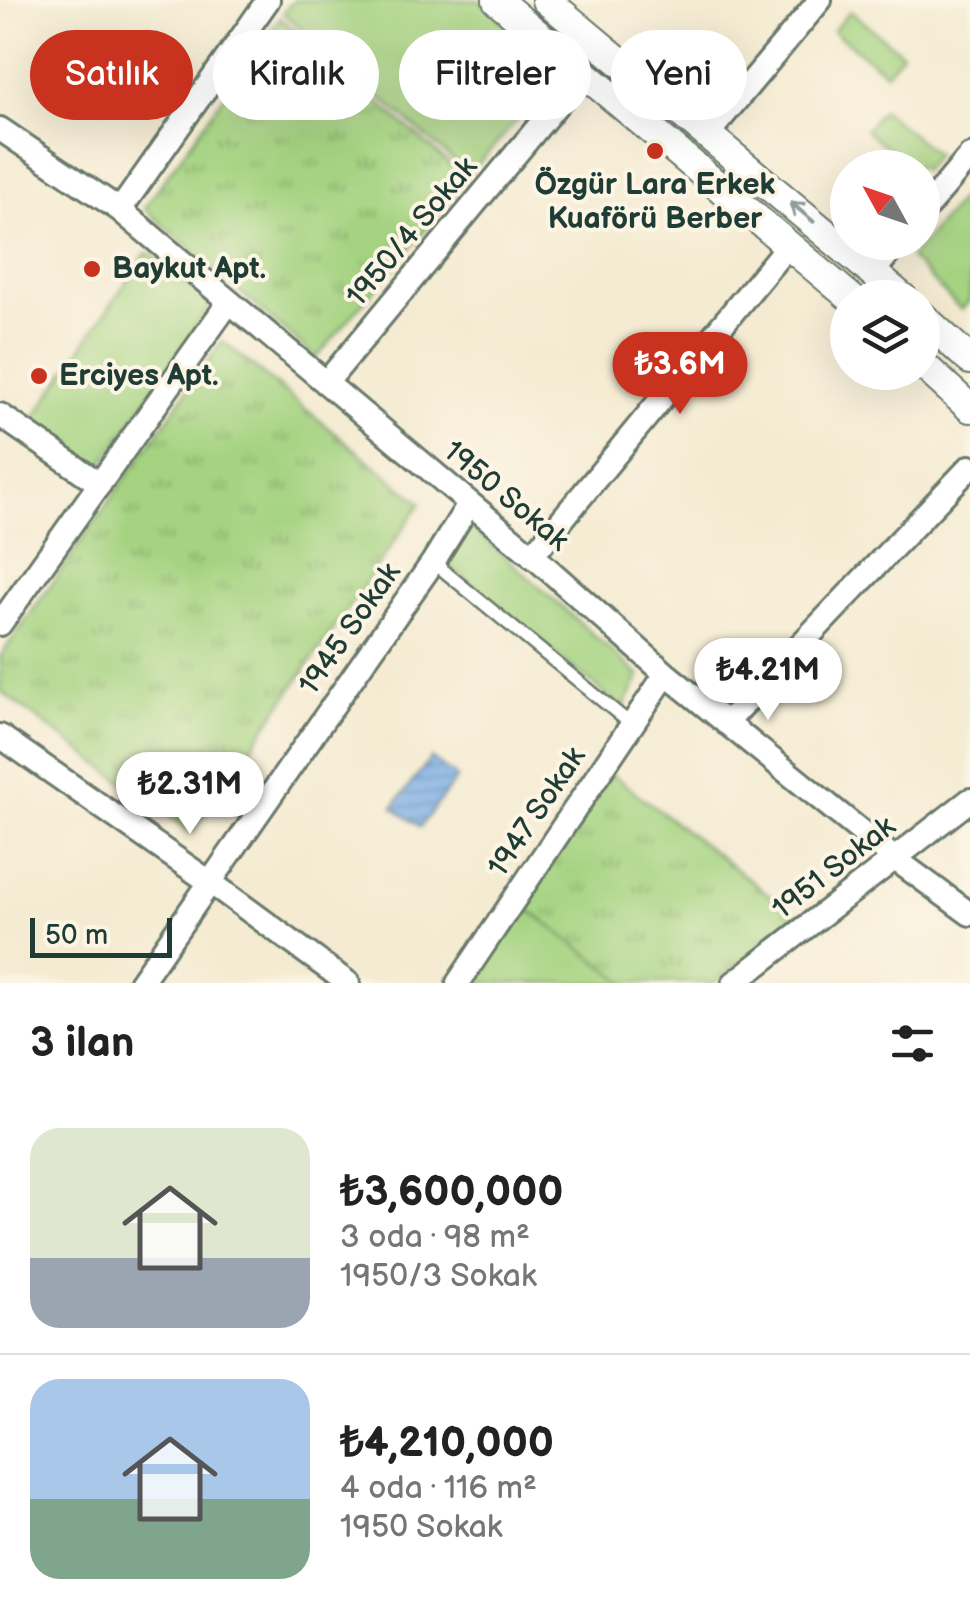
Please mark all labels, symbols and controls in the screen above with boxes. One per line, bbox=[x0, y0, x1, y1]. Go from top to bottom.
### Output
chip: Satılık bbox=[30, 30, 193, 120]
chip: Kiralık bbox=[213, 30, 379, 120]
chip: Filtreler bbox=[399, 30, 591, 120]
chip: Yeni bbox=[611, 30, 747, 120]
marker: Özgür Lara Erkek Kuaförü Berber bbox=[644, 140, 666, 162]
street label: 1950/4 Sokak bbox=[339, 150, 485, 314]
north arrow bbox=[830, 150, 940, 260]
map controls bbox=[830, 150, 940, 390]
place label: Özgür Lara Erkek Kuaförü Berber bbox=[535, 166, 775, 237]
one-way arrow bbox=[790, 201, 816, 223]
place label: Baykut Apt. bbox=[112, 251, 266, 287]
marker: Baykut Apt. bbox=[81, 258, 103, 280]
button: layers bbox=[830, 280, 940, 390]
pin: ₺3.6M bbox=[610, 332, 750, 417]
text: ₺3.6M bbox=[634, 345, 726, 384]
place label: Erciyes Apt. bbox=[59, 358, 219, 394]
marker: Erciyes Apt. bbox=[28, 365, 50, 387]
street label: 1950 Sokak bbox=[436, 433, 576, 559]
street label: 1945 Sokak bbox=[291, 556, 409, 702]
pin: ₺4.21M bbox=[687, 638, 849, 723]
text: ₺4.21M bbox=[716, 651, 820, 690]
street label: 1947 Sokak bbox=[480, 740, 594, 884]
pin: ₺2.31M bbox=[109, 752, 271, 837]
text: ₺2.31M bbox=[138, 765, 242, 804]
street label: 1951 Sokak bbox=[765, 809, 903, 927]
scale bar bbox=[30, 913, 172, 958]
text: 50 m bbox=[45, 919, 108, 952]
icon: filters bbox=[885, 1016, 940, 1071]
text: 3 ilan bbox=[30, 1018, 134, 1069]
text: ₺3,600,000 bbox=[340, 1167, 563, 1218]
icon: home bbox=[110, 1168, 230, 1288]
text: 3 oda · 98 m² bbox=[340, 1218, 530, 1257]
text: 1950/3 Sokak bbox=[340, 1257, 537, 1296]
text: ₺4,210,000 bbox=[340, 1418, 554, 1469]
icon: home bbox=[110, 1419, 230, 1539]
text: 4 oda · 116 m² bbox=[340, 1469, 537, 1508]
text: 1950 Sokak bbox=[340, 1508, 503, 1547]

